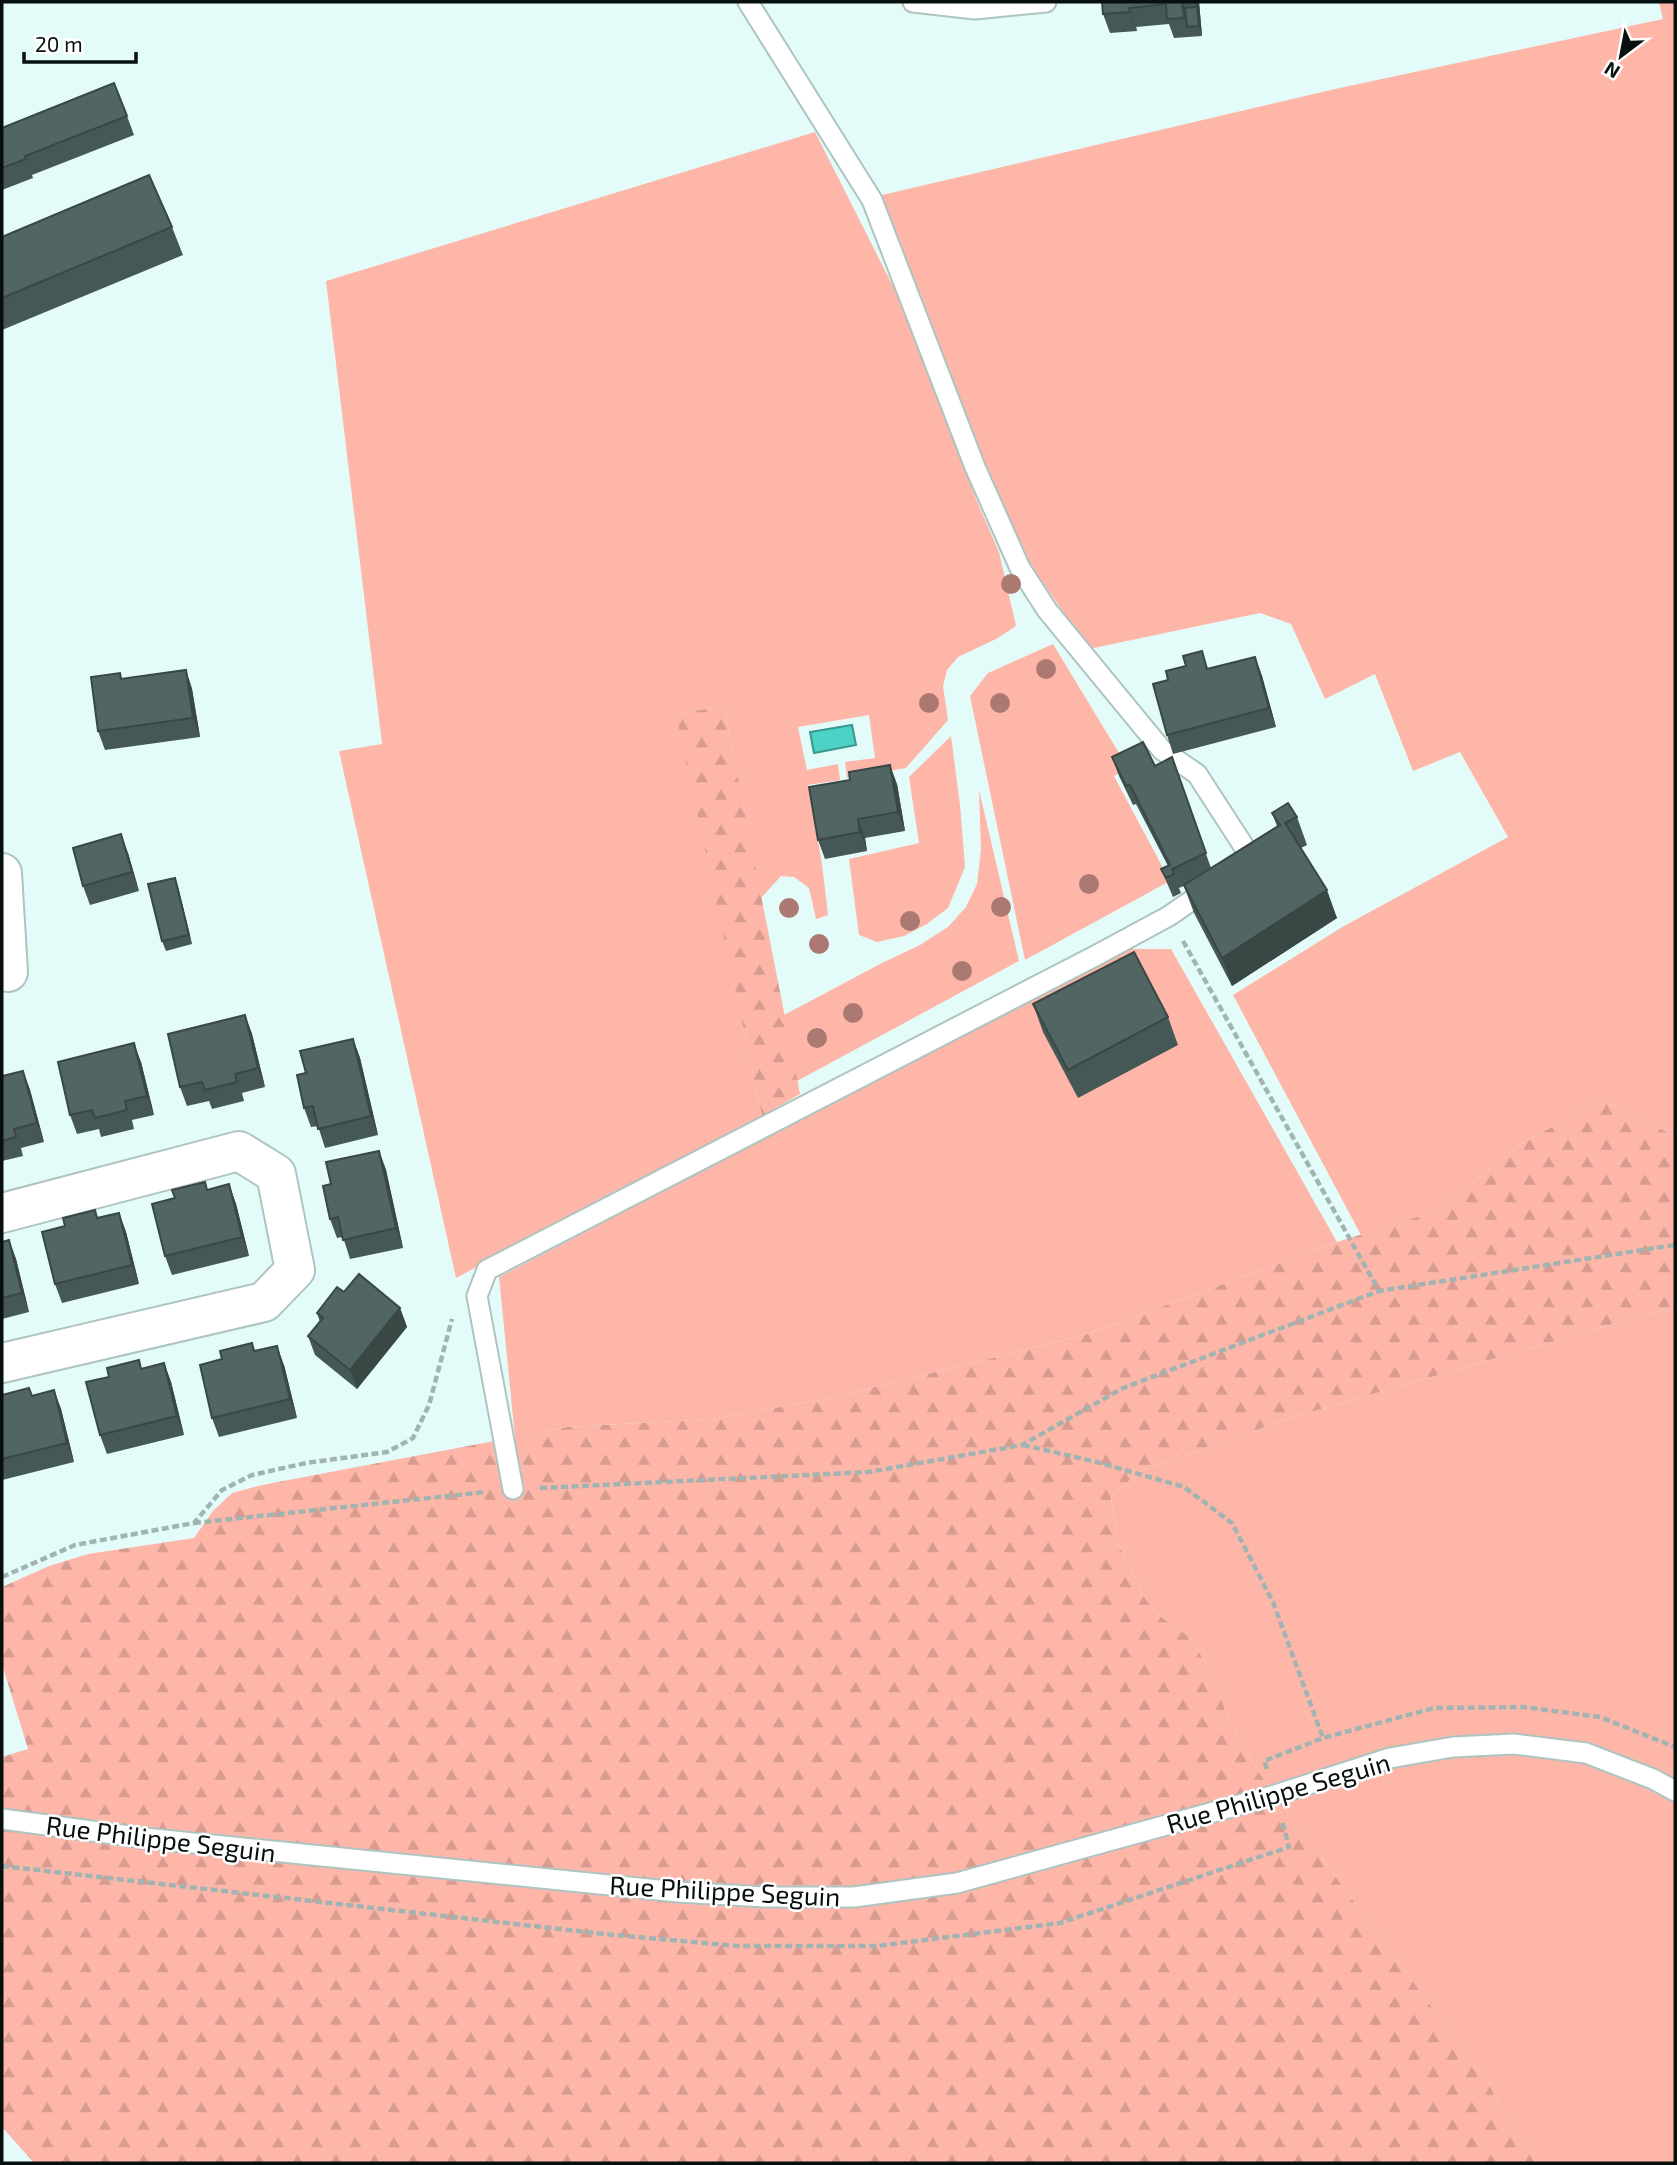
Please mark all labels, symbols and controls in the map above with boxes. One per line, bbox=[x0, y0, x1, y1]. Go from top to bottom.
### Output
scale bar bbox=[24, 21, 136, 65]
north arrow bbox=[1586, 21, 1656, 91]
text: 20 m bbox=[35, 31, 83, 56]
text: N bbox=[1600, 57, 1624, 84]
street label: Rue Philippe Seguin bbox=[1163, 1745, 1393, 1839]
street label: Rue Philippe Seguin bbox=[44, 1809, 278, 1867]
street label: Rue Philippe Seguin bbox=[609, 1868, 841, 1912]

